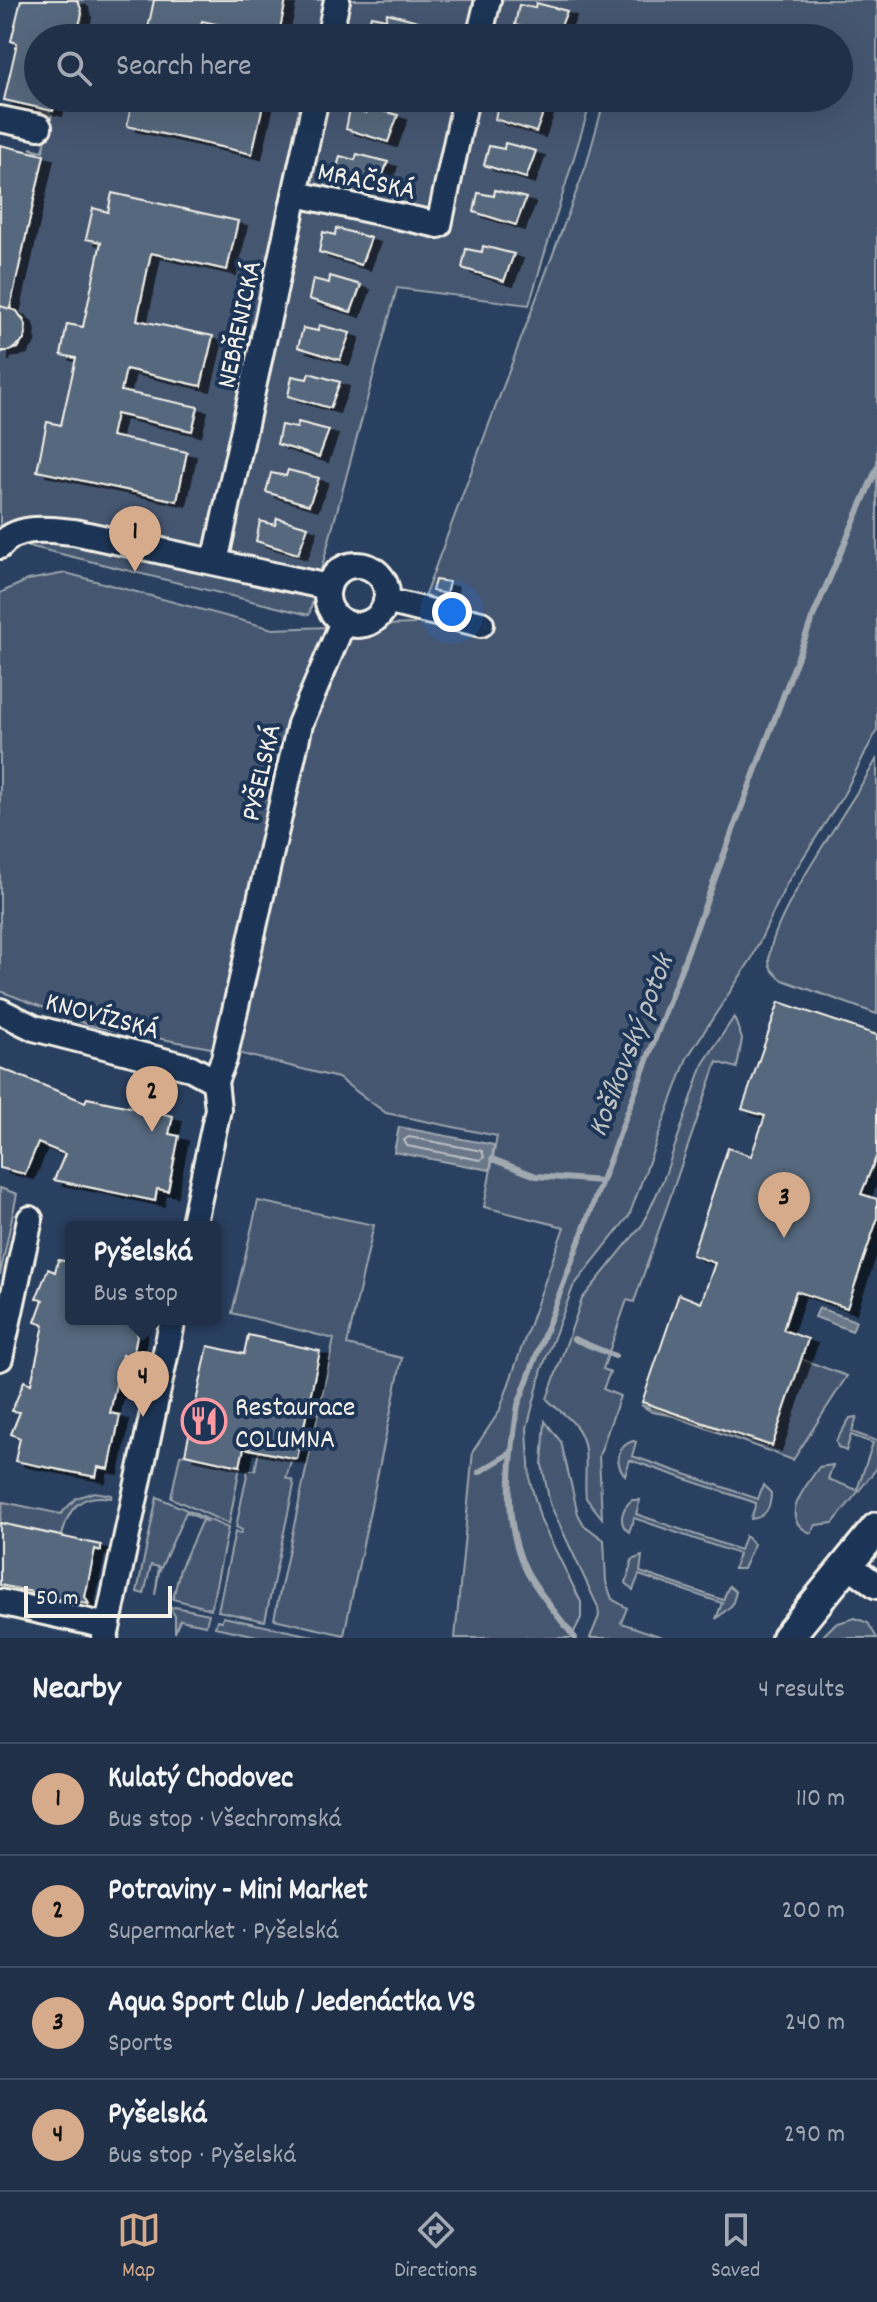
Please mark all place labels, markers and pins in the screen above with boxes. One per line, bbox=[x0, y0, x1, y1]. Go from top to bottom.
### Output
pin: 1 bbox=[109, 506, 161, 572]
pin: 2 bbox=[126, 1066, 178, 1132]
pin: 3 bbox=[758, 1172, 810, 1238]
pin: 4 bbox=[117, 1351, 169, 1417]
place label: Restaurace COLUMNA bbox=[235, 1390, 355, 1462]
restaurant icon: Restaurace COLUMNA bbox=[180, 1397, 228, 1445]

